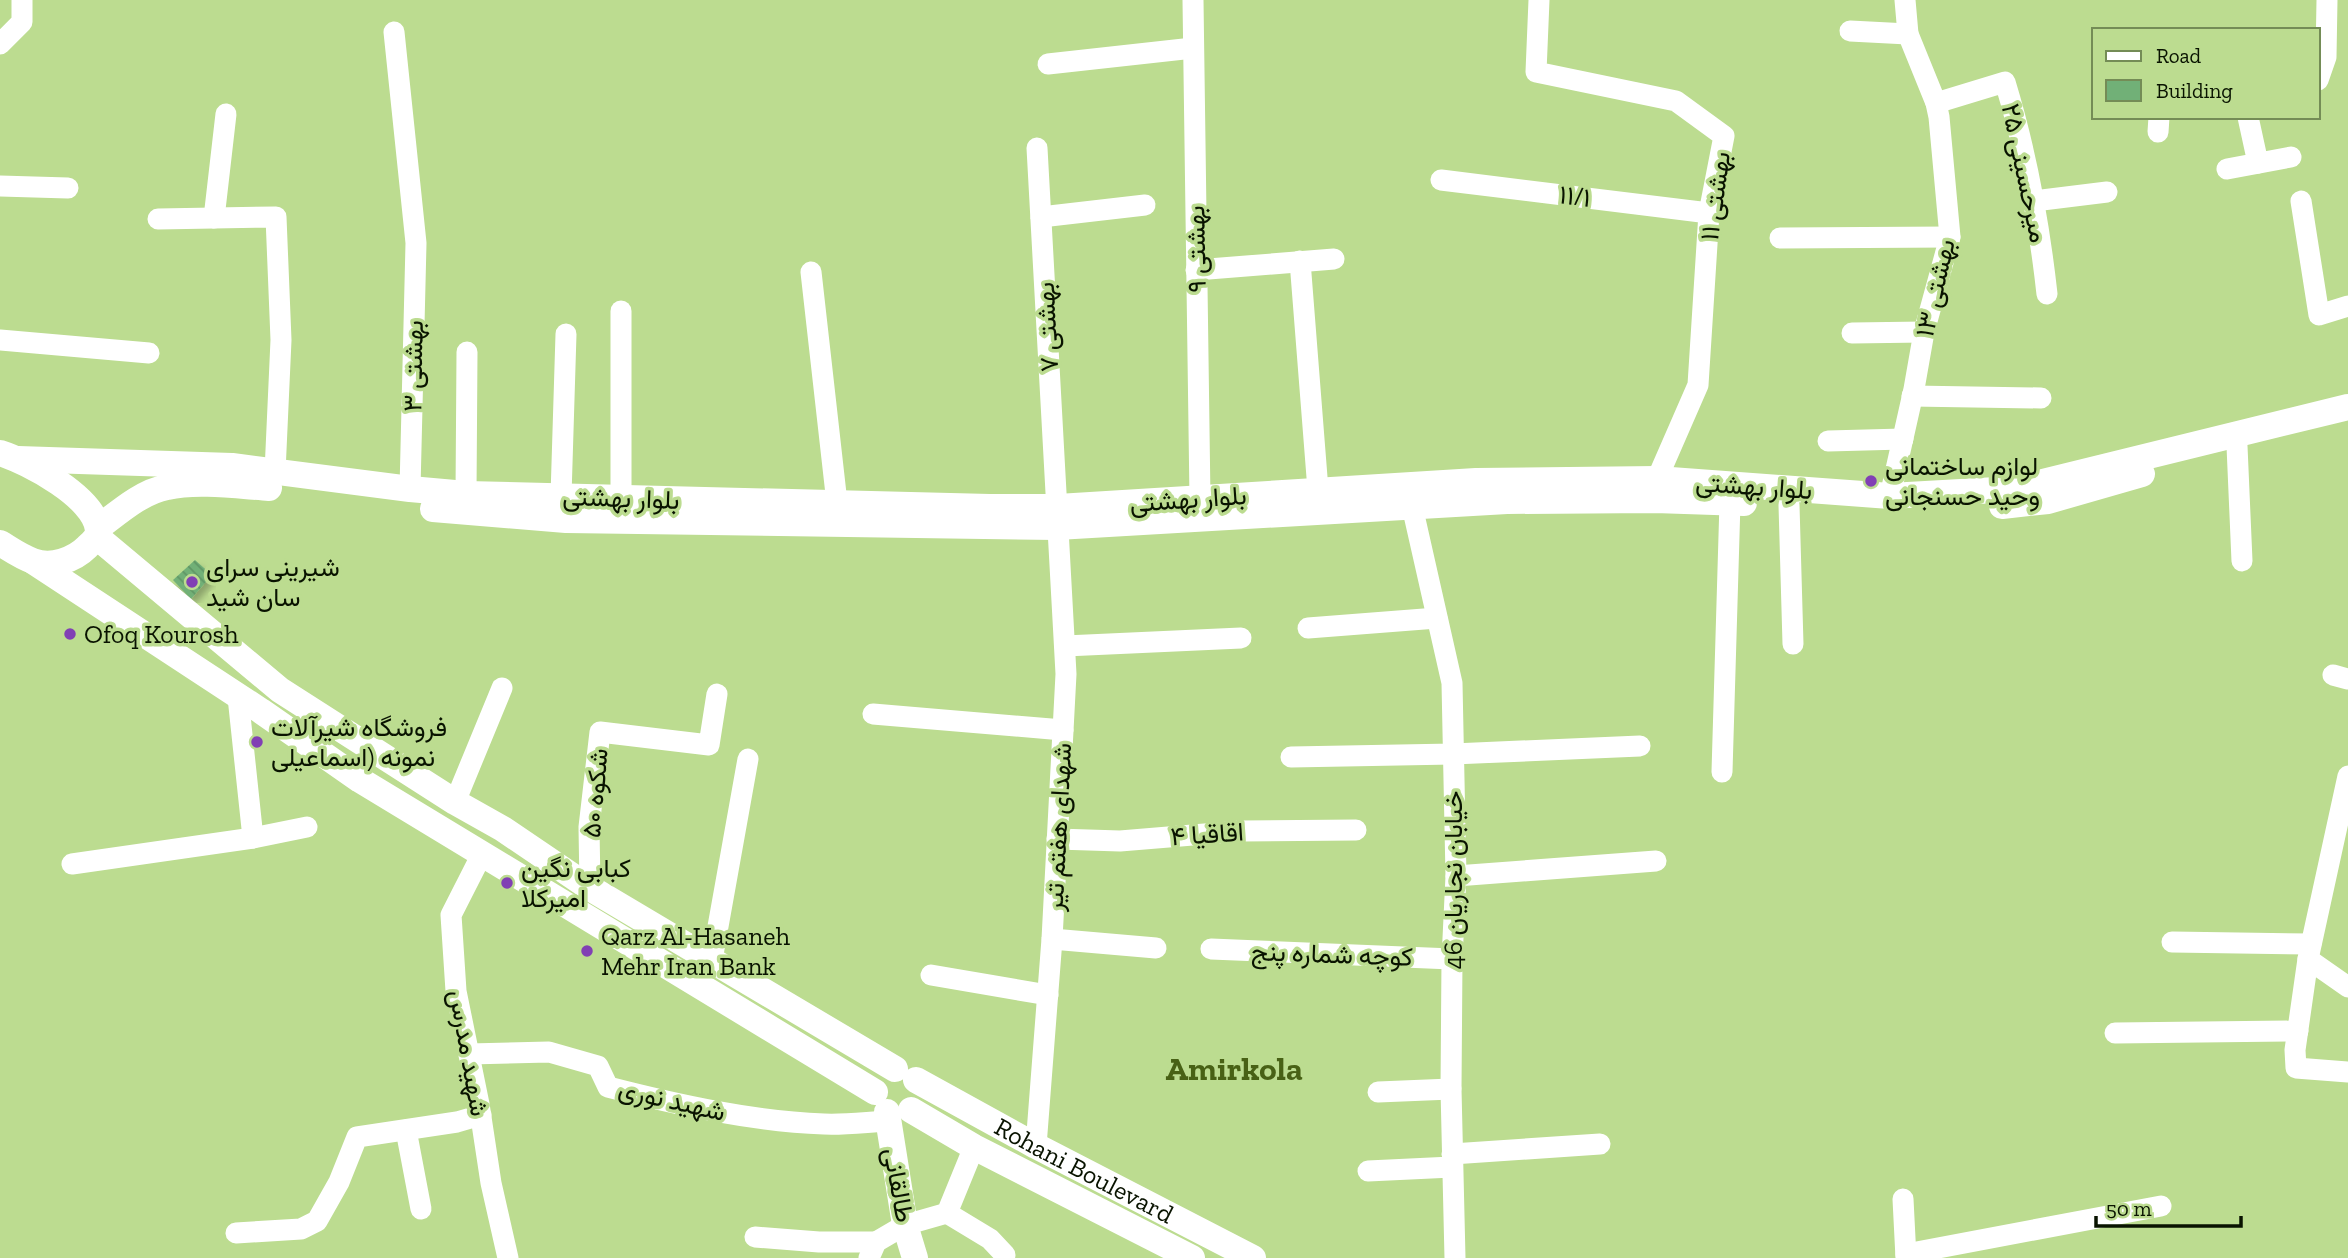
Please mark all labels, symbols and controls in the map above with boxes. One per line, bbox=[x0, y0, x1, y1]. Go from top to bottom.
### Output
legend bbox=[2092, 28, 2320, 119]
text: Road bbox=[2156, 43, 2202, 68]
text: Building bbox=[2156, 78, 2233, 103]
street label: میرحسینی ۲۵ bbox=[1995, 100, 2055, 246]
street label: بهشتی ۱۱ bbox=[1693, 149, 1737, 243]
street label: ۱۱/۱ bbox=[1558, 178, 1592, 214]
street label: بهشتی ۹ bbox=[1179, 205, 1213, 293]
street label: بهشتی ۱۳ bbox=[1908, 236, 1962, 340]
street label: بهشتی ۷ bbox=[1029, 281, 1065, 373]
street label: بهشتی ۳ bbox=[396, 320, 430, 412]
place label: لوازم ساختمانی وحید حسنجانی bbox=[1885, 450, 2040, 512]
street label: بلوار بهشتی bbox=[1694, 466, 1814, 506]
marker: لوازم ساختمانی وحید حسنجانی bbox=[1863, 473, 1879, 489]
street label: بلوار بهشتی bbox=[1128, 479, 1248, 519]
street label: بلوار بهشتی bbox=[562, 480, 680, 516]
place label: شیرینی سرای سان شید bbox=[206, 551, 340, 613]
marker: شیرینی سرای سان شید bbox=[184, 574, 200, 590]
place label: Ofoq Kourosh bbox=[84, 618, 239, 650]
marker: Ofoq Kourosh bbox=[62, 626, 78, 642]
place label: فروشگاه شیرآلات نمونه (اسماعیلی bbox=[271, 711, 447, 773]
marker: فروشگاه شیرآلات نمونه (اسماعیلی bbox=[249, 734, 265, 750]
street label: شهدای هفتم تیر bbox=[1038, 742, 1079, 913]
street label: شکوه ۵۰ bbox=[575, 747, 615, 839]
street label: خیابان نجاریان 46 bbox=[1437, 791, 1469, 969]
street label: اقاقیا ۴ bbox=[1169, 815, 1245, 853]
place label: کبابی نگین امیرکلا bbox=[521, 852, 631, 914]
marker: کبابی نگین امیرکلا bbox=[499, 875, 515, 891]
place label: Qarz Al-Hasaneh Mehr Iran Bank bbox=[601, 920, 790, 982]
street label: کوچه شماره پنج bbox=[1251, 935, 1413, 975]
marker: Qarz Al-Hasaneh Mehr Iran Bank bbox=[579, 943, 595, 959]
street label: شهید مدرس bbox=[442, 987, 496, 1119]
district label: Amirkola bbox=[1165, 1049, 1303, 1088]
street label: شهید نوری bbox=[615, 1072, 729, 1128]
street label: Rohani Boulevard bbox=[989, 1110, 1179, 1230]
street label: طالقانی bbox=[877, 1145, 921, 1225]
scale bar bbox=[2096, 1184, 2241, 1228]
text: 50 m bbox=[2106, 1196, 2152, 1221]

